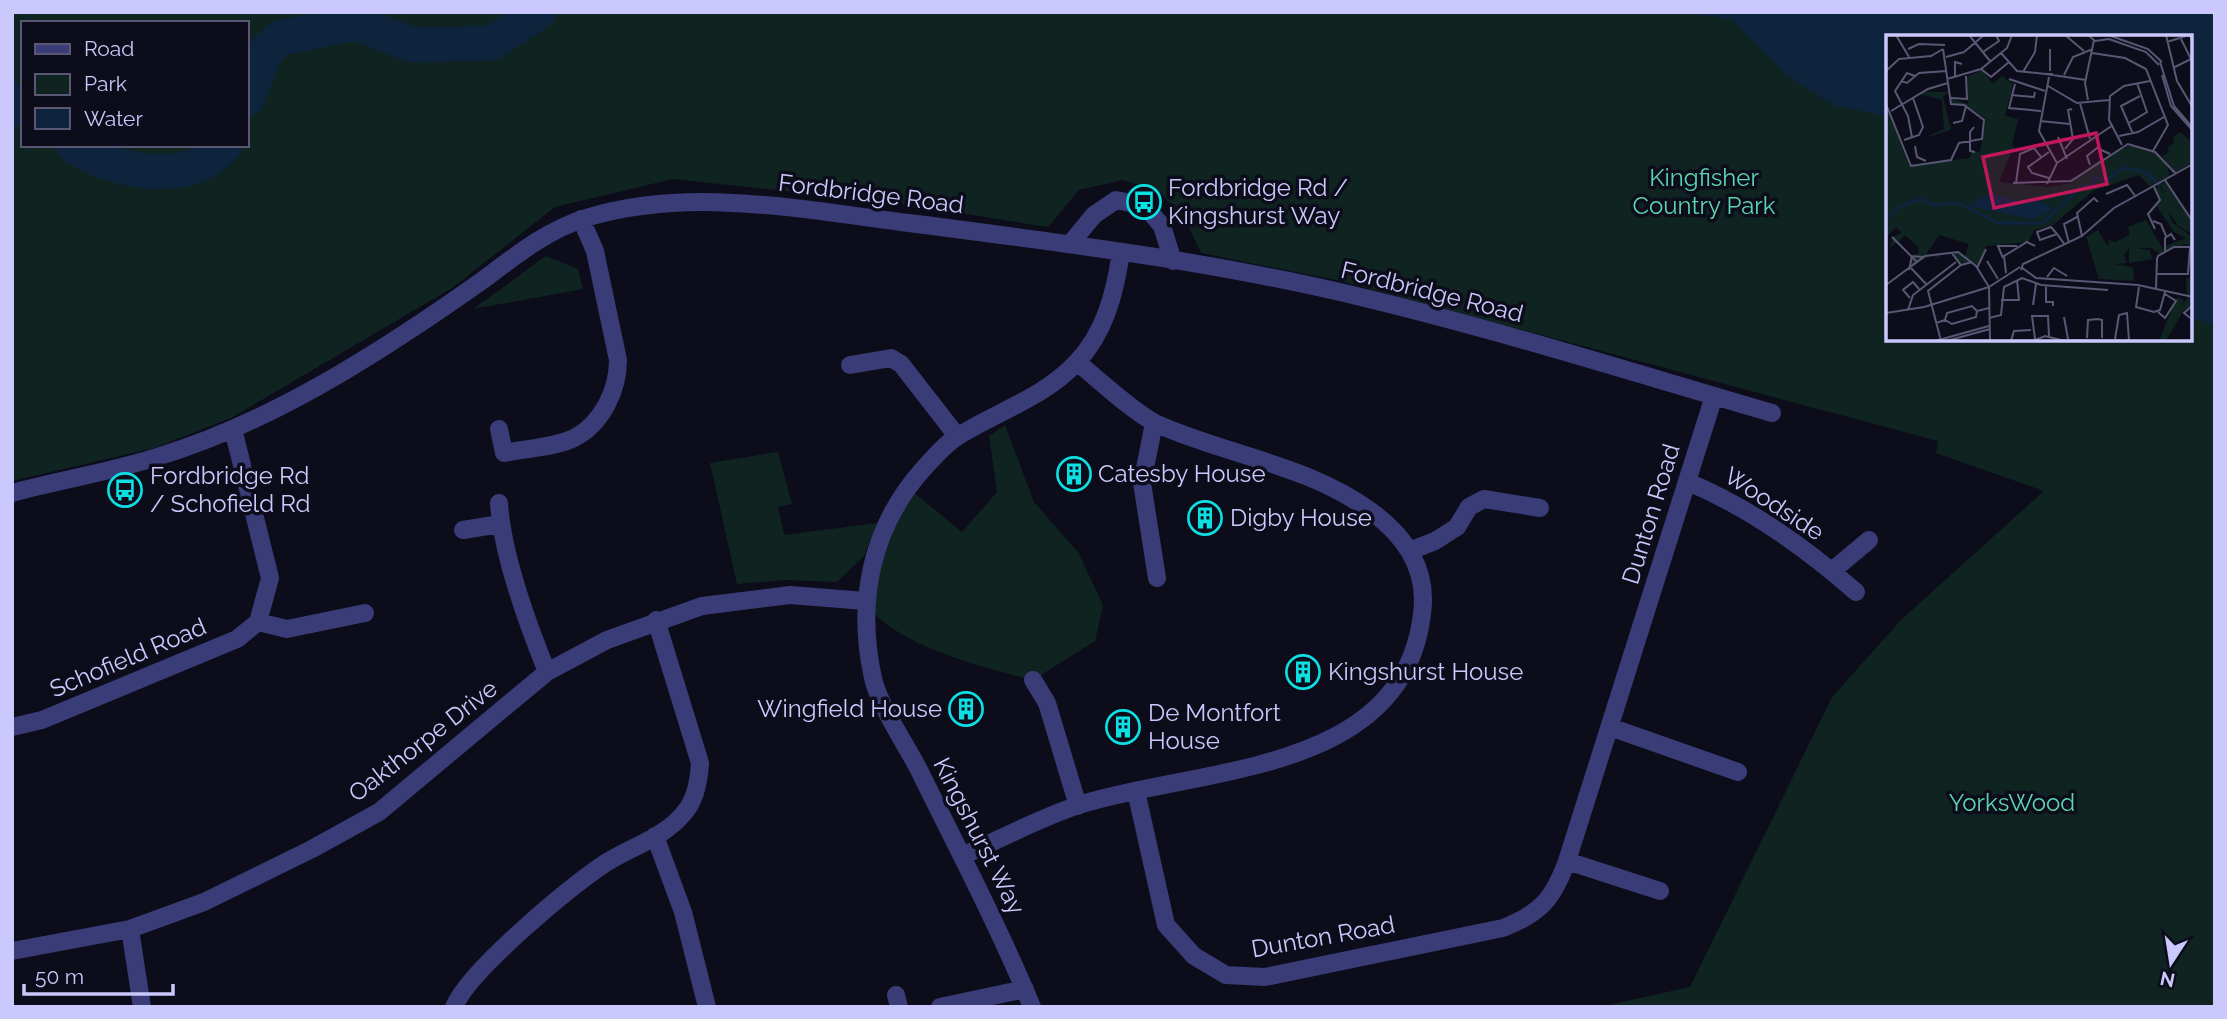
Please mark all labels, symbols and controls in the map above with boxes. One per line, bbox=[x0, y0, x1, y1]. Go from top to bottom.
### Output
legend bbox=[21, 21, 248, 147]
inset map bbox=[1886, 35, 2192, 341]
text: Road bbox=[84, 36, 134, 61]
text: Park bbox=[84, 71, 127, 96]
text: Water bbox=[84, 106, 143, 131]
park label: Kingfisher Country Park bbox=[1633, 163, 1776, 220]
street label: Fordbridge Road bbox=[777, 168, 965, 219]
place label: Fordbridge Rd / Kingshurst Way bbox=[1168, 173, 1348, 230]
bus stop icon: Fordbridge Rd / Kingshurst Way bbox=[1125, 183, 1163, 221]
street label: Fordbridge Road bbox=[1338, 255, 1526, 328]
street label: Dunton Road bbox=[1615, 440, 1686, 587]
building icon: Catesby House bbox=[1055, 455, 1093, 493]
place label: Catesby House bbox=[1098, 459, 1266, 488]
place label: Fordbridge Rd / Schofield Rd bbox=[150, 461, 310, 518]
street label: Woodside bbox=[1719, 461, 1829, 546]
bus stop icon: Fordbridge Rd / Schofield Rd bbox=[106, 471, 144, 509]
building icon: Digby House bbox=[1186, 499, 1224, 537]
place label: Digby House bbox=[1230, 503, 1372, 532]
street label: Schofield Road bbox=[45, 612, 210, 704]
building icon: Kingshurst House bbox=[1284, 653, 1322, 691]
place label: Kingshurst House bbox=[1328, 657, 1523, 686]
street label: Oakthorpe Drive bbox=[343, 674, 503, 808]
building icon: Wingfield House bbox=[947, 690, 985, 728]
place label: Wingfield House bbox=[757, 694, 942, 723]
place label: De Montfort House bbox=[1148, 698, 1281, 755]
building icon: De Montfort House bbox=[1104, 708, 1142, 746]
street label: Kingshurst Way bbox=[927, 752, 1031, 919]
park label: YorksWood bbox=[1949, 788, 2075, 817]
street label: Dunton Road bbox=[1249, 910, 1397, 963]
north arrow bbox=[2136, 928, 2206, 998]
scale bar bbox=[24, 953, 173, 997]
text: 50 m bbox=[35, 964, 84, 989]
text: N bbox=[2158, 967, 2177, 992]

